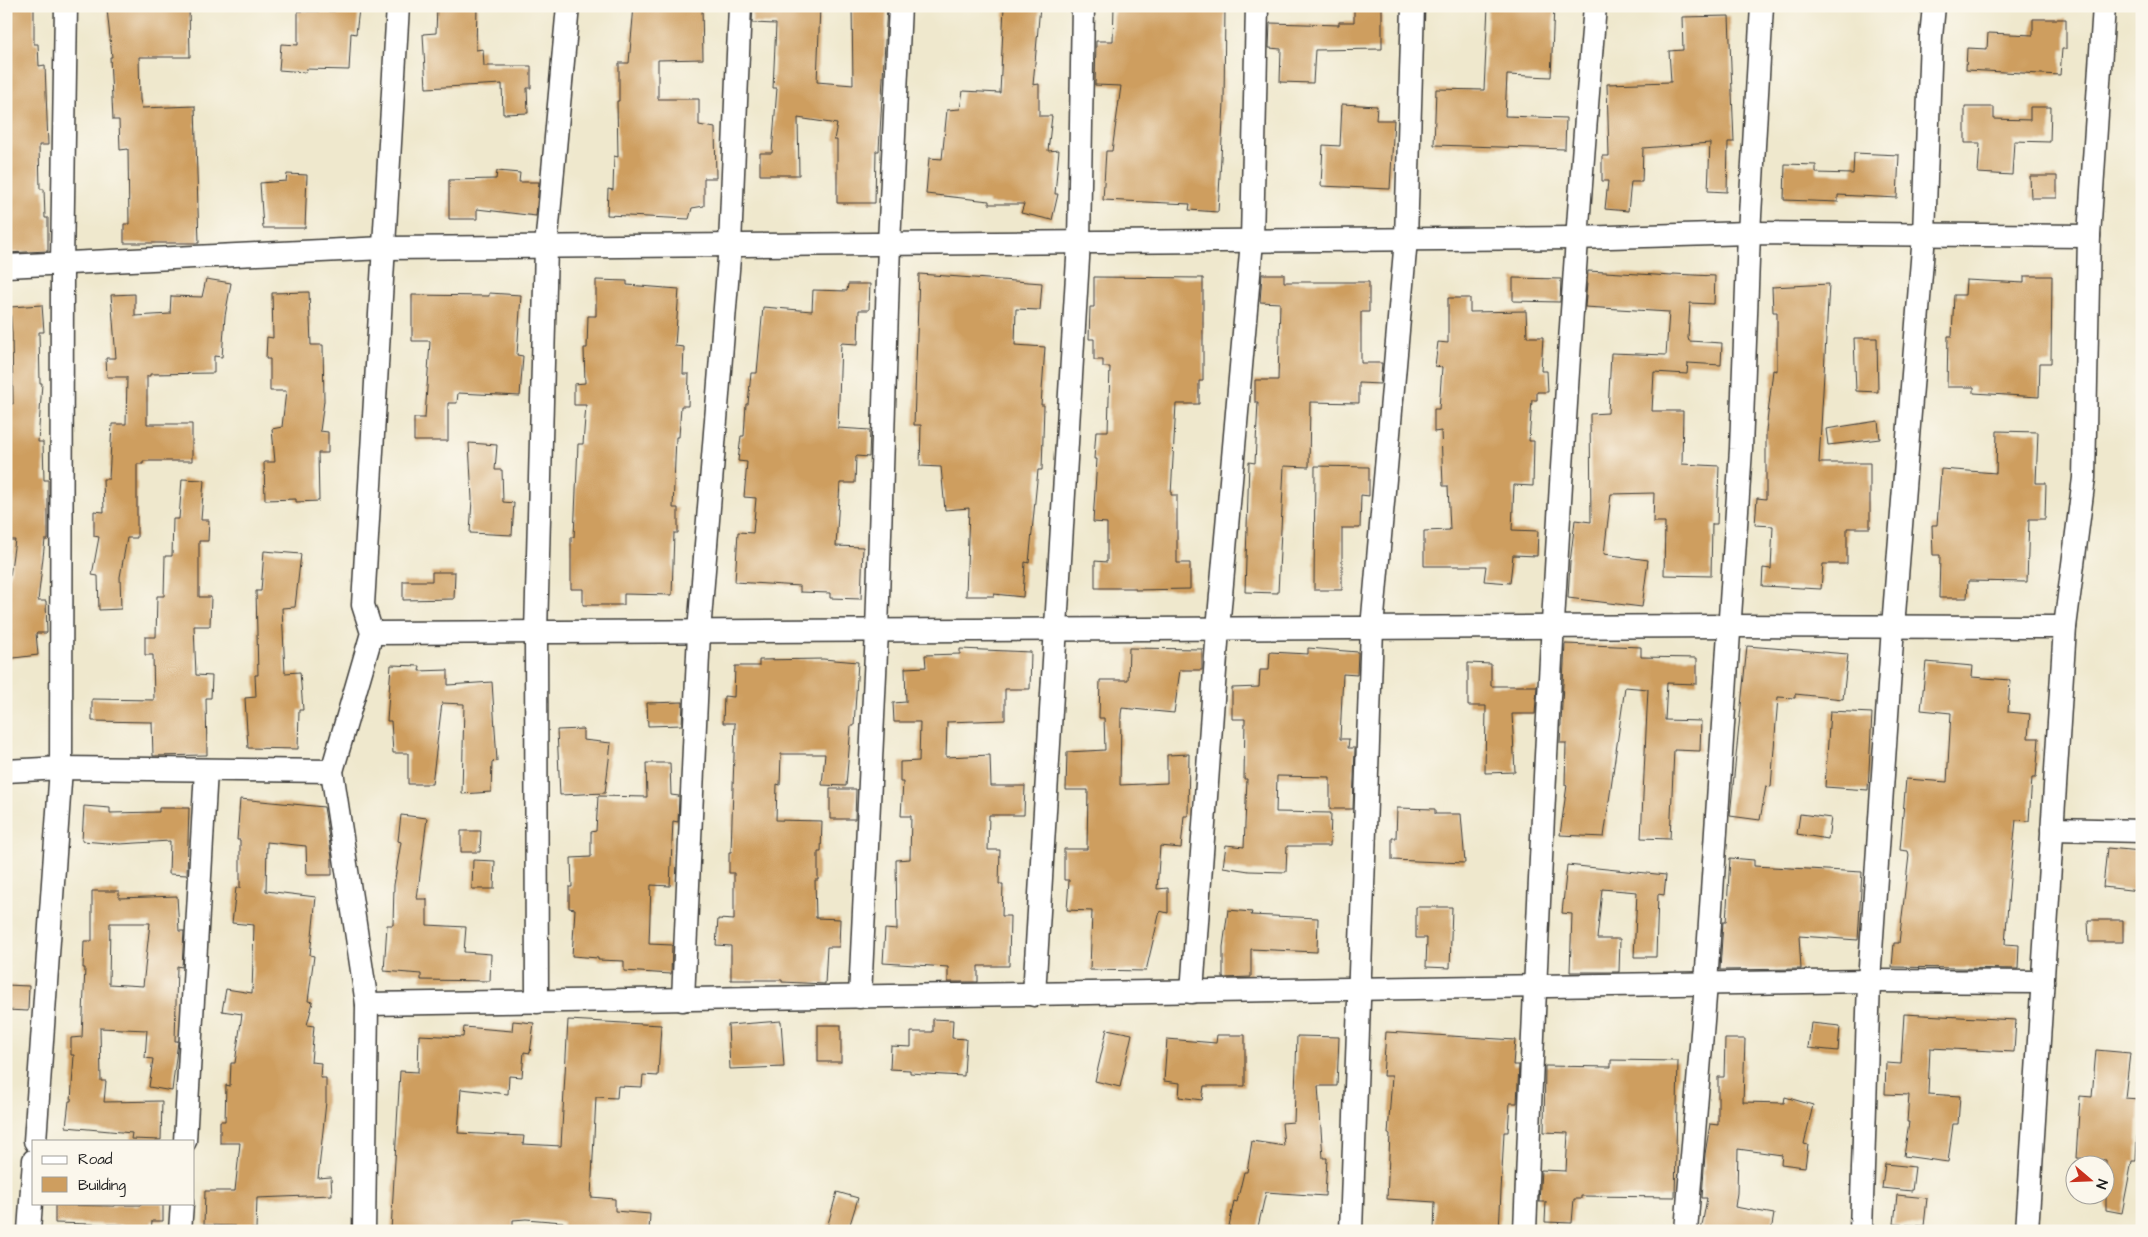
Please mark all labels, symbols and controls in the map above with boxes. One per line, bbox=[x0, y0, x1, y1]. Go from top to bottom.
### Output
legend bbox=[32, 1140, 195, 1204]
text: Road bbox=[78, 1149, 113, 1170]
north arrow bbox=[2066, 1154, 2116, 1204]
text: Building bbox=[78, 1175, 126, 1197]
text: N bbox=[2090, 1176, 2112, 1192]

